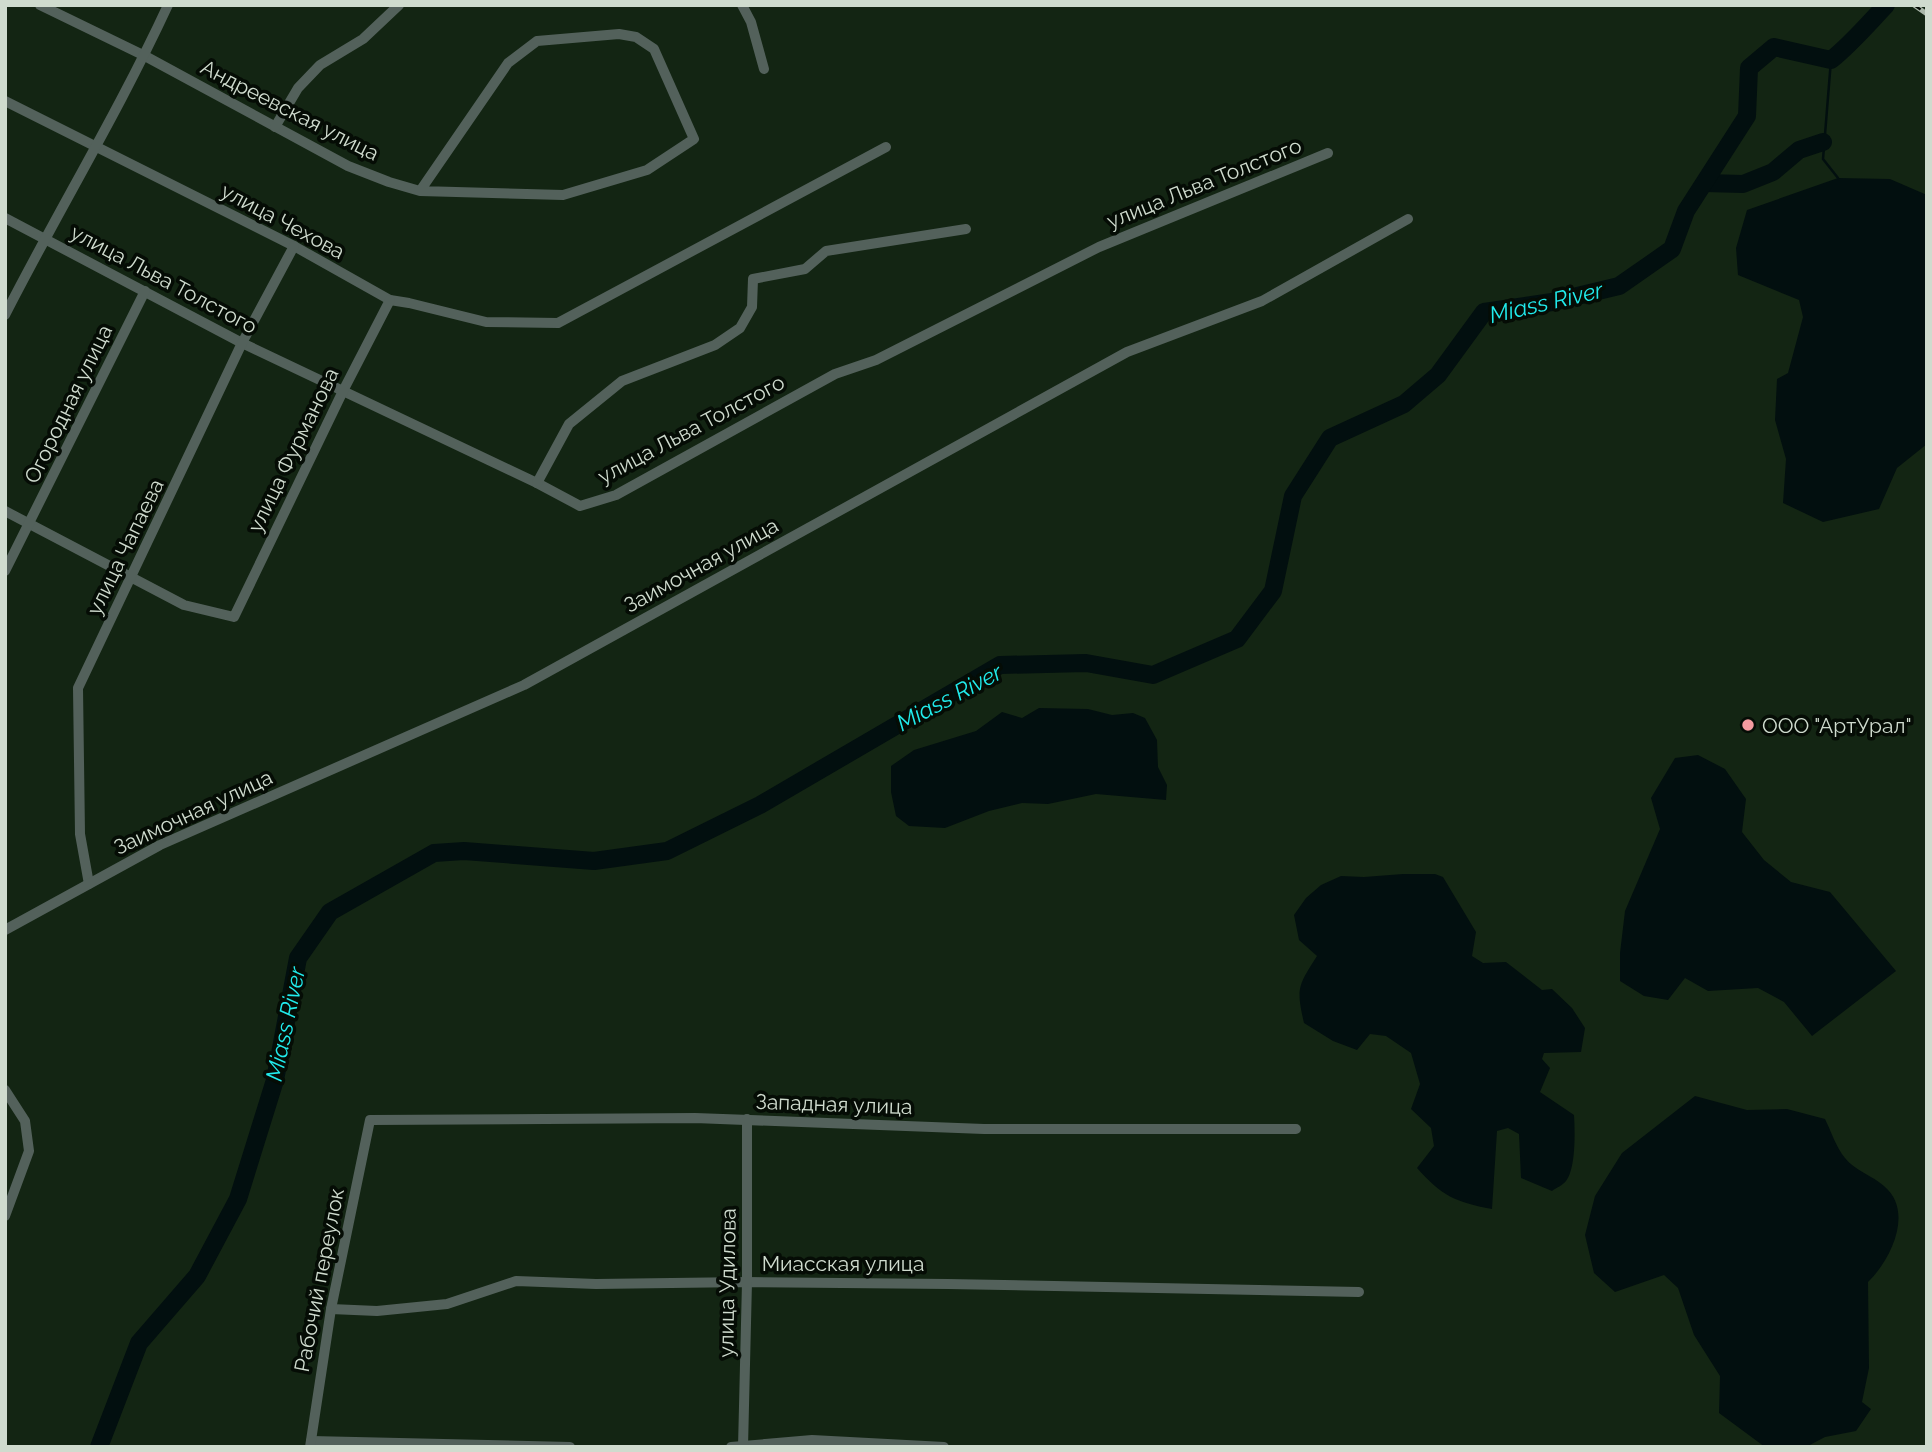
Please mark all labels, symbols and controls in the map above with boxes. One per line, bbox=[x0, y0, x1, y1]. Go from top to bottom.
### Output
street label: Андреевская улица bbox=[197, 54, 383, 166]
street label: улица Льва Толстого bbox=[1103, 133, 1305, 233]
street label: улица Чехова bbox=[217, 178, 349, 264]
street label: улица Льва Толстого bbox=[66, 219, 262, 339]
water label: Miass River bbox=[1487, 276, 1607, 328]
street label: Огородная улица bbox=[19, 321, 117, 487]
street label: улица Фурманова bbox=[242, 364, 344, 536]
street label: улица Льва Толстого bbox=[593, 369, 789, 489]
street label: улица Чапаева bbox=[81, 475, 169, 619]
street label: Заимочная улица bbox=[620, 512, 782, 618]
water label: Miass River bbox=[892, 657, 1007, 736]
place label: ООО "АртУрал" bbox=[1762, 713, 1912, 738]
marker: ООО "АртУрал" bbox=[1740, 717, 1756, 733]
street label: Заимочная улица bbox=[110, 764, 276, 860]
water label: Miass River bbox=[260, 964, 310, 1083]
street label: Западная улица bbox=[755, 1089, 913, 1119]
street label: Рабочий переулок bbox=[289, 1186, 349, 1374]
street label: улица Удилова bbox=[713, 1208, 741, 1358]
street label: Миасская улица bbox=[762, 1251, 924, 1276]

